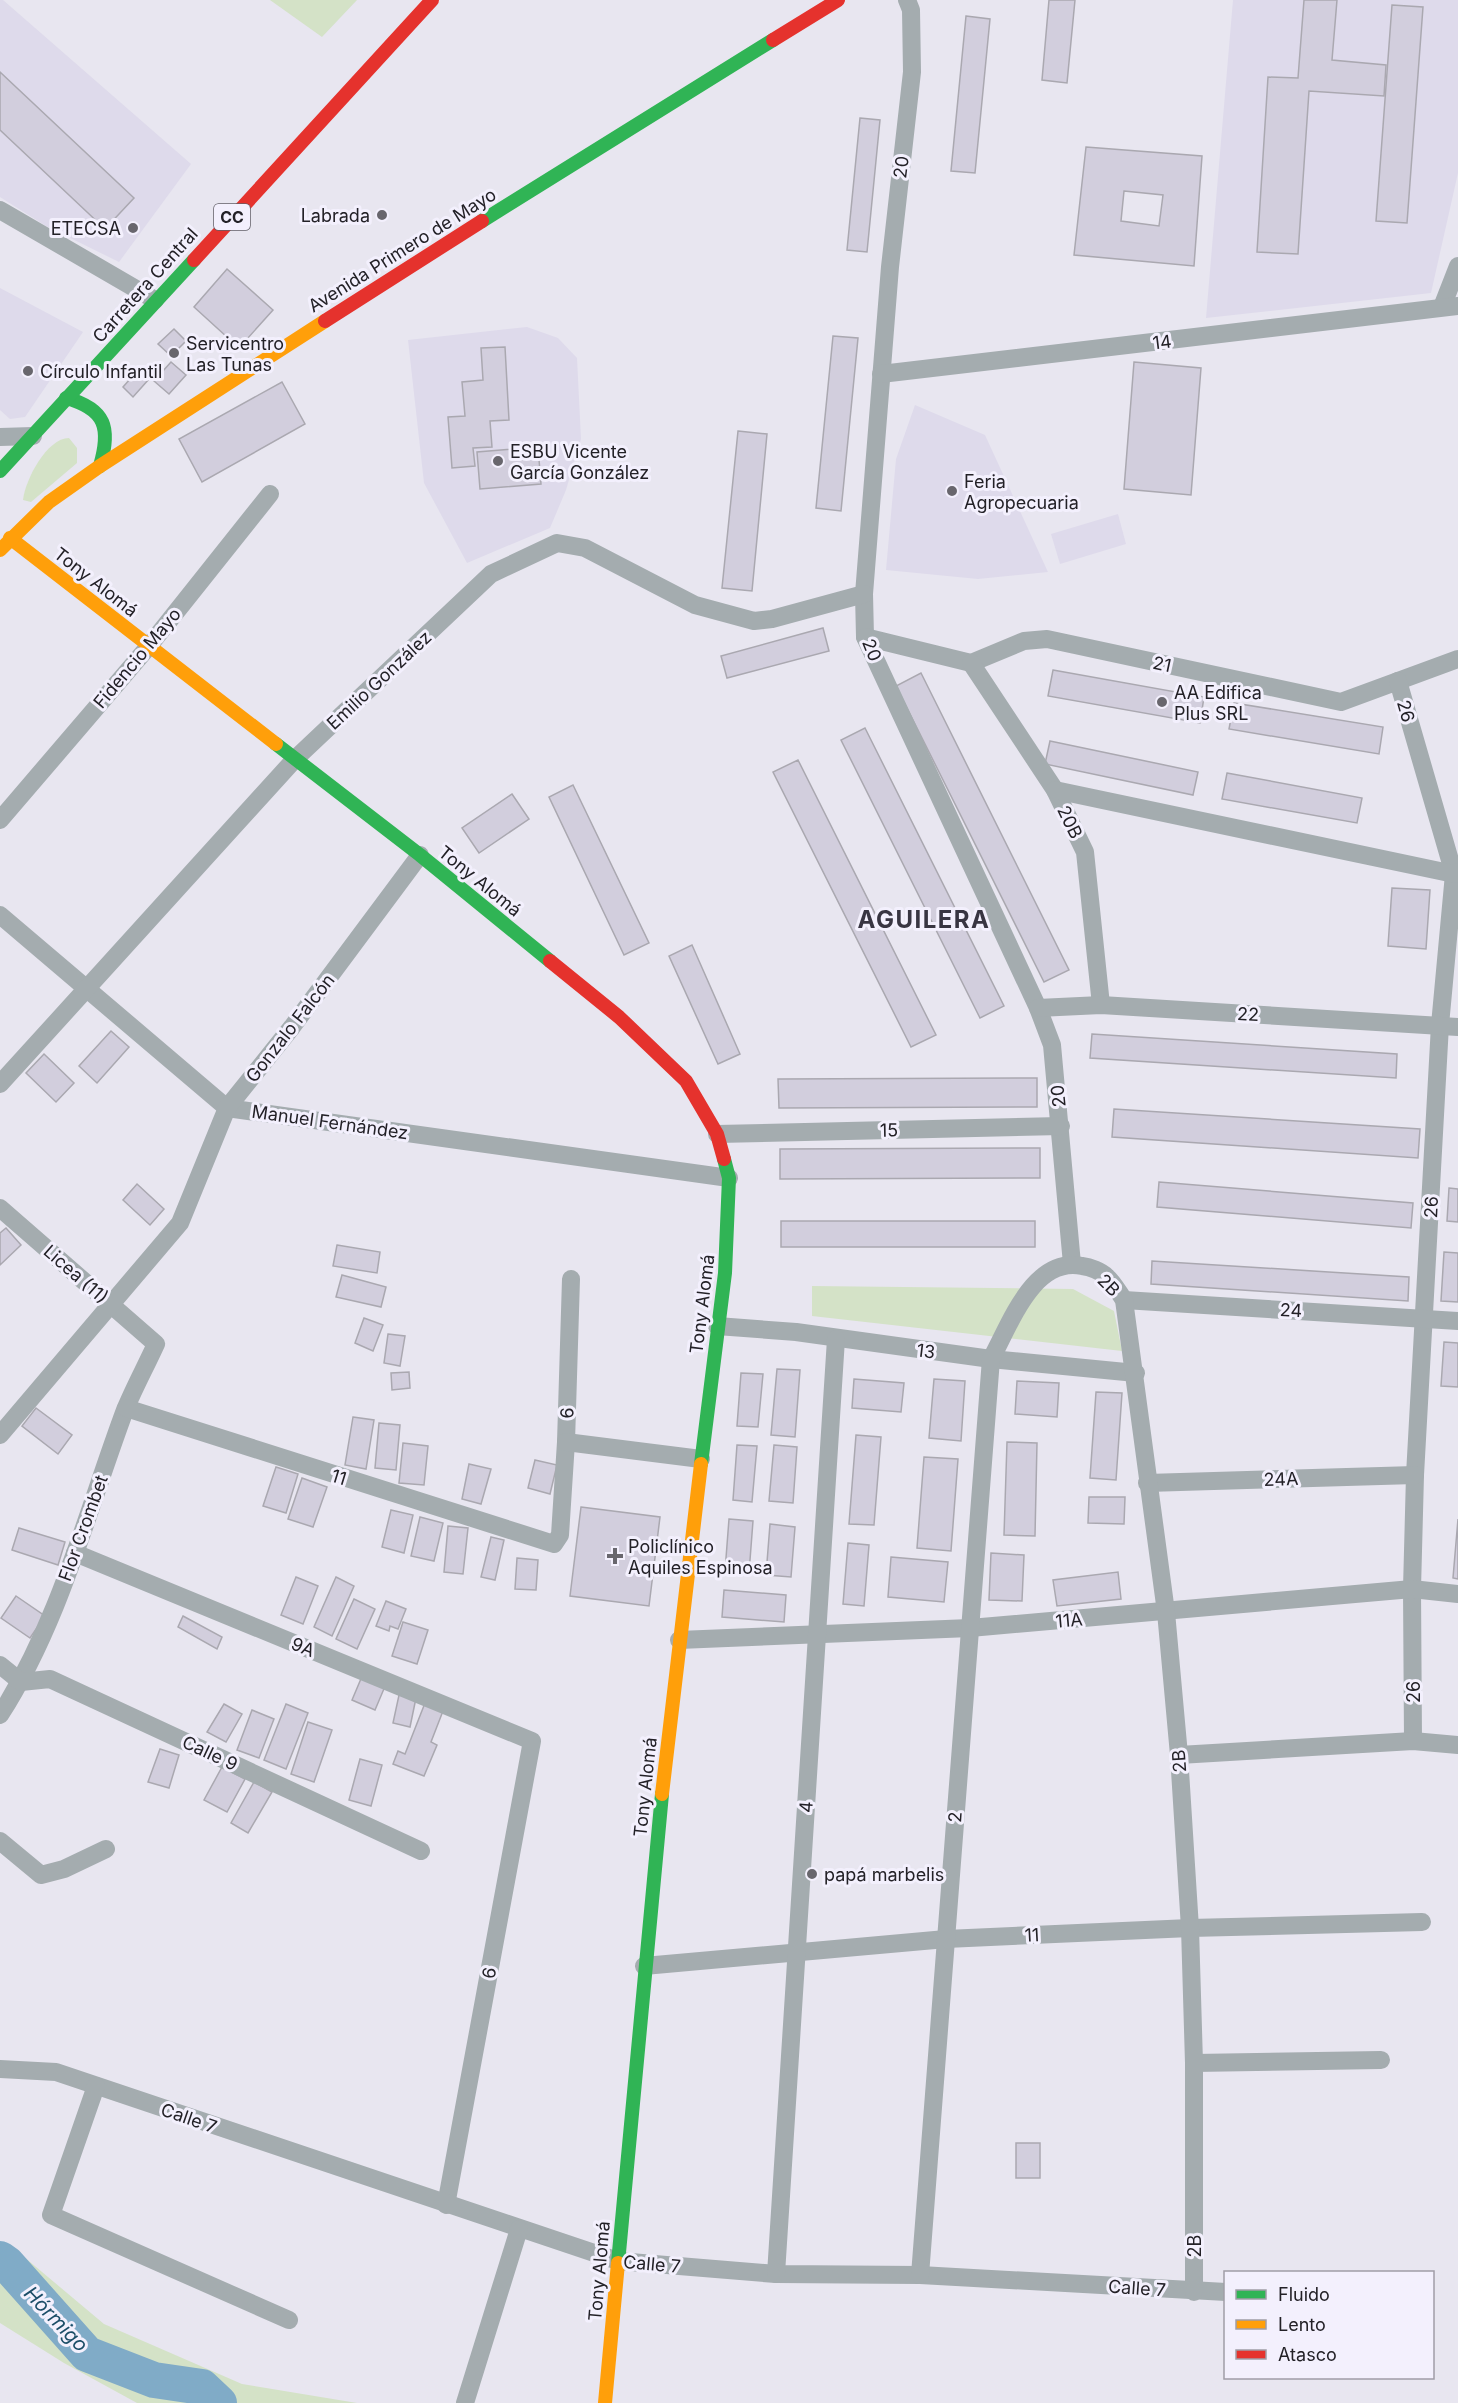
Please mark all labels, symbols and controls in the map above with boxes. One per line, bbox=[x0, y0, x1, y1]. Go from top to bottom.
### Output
street label: 20 bbox=[889, 155, 913, 179]
street label: Avenida Primero de Mayo bbox=[304, 183, 500, 317]
road number: CC bbox=[214, 204, 250, 230]
place label: Labrada bbox=[301, 205, 370, 226]
marker: Labrada bbox=[375, 208, 389, 222]
place label: ETECSA bbox=[51, 218, 121, 239]
marker: ETECSA bbox=[126, 221, 140, 235]
street label: Carretera Central bbox=[88, 223, 202, 347]
street label: 14 bbox=[1151, 330, 1173, 354]
place label: Servicentro Las Tunas bbox=[186, 333, 284, 375]
marker: Servicentro Las Tunas bbox=[167, 346, 181, 360]
place label: Círculo Infantil bbox=[40, 361, 162, 382]
marker: Círculo Infantil bbox=[21, 364, 35, 378]
place label: ESBU Vicente García González bbox=[510, 441, 649, 483]
marker: ESBU Vicente García González bbox=[491, 454, 505, 468]
place label: Feria Agropecuaria bbox=[964, 471, 1079, 513]
marker: Feria Agropecuaria bbox=[945, 484, 959, 498]
street label: Tony Alomá bbox=[50, 543, 142, 621]
street label: Fidencio Mayo bbox=[89, 604, 185, 712]
street label: Emilio González bbox=[322, 626, 436, 734]
street label: 20 bbox=[858, 636, 886, 664]
street label: 21 bbox=[1151, 652, 1173, 676]
place label: AA Edifica Plus SRL bbox=[1174, 682, 1262, 724]
marker: AA Edifica Plus SRL bbox=[1155, 695, 1169, 709]
street label: 26 bbox=[1393, 697, 1419, 725]
street label: 20B bbox=[1053, 802, 1087, 842]
street label: Tony Alomá bbox=[435, 841, 525, 921]
district label: AGUILERA bbox=[857, 905, 991, 934]
street label: Gonzalo Falcón bbox=[241, 970, 339, 1086]
street label: 22 bbox=[1236, 1003, 1260, 1025]
street label: 20 bbox=[1046, 1084, 1070, 1108]
street label: Manuel Fernández bbox=[251, 1101, 409, 1143]
street label: 15 bbox=[880, 1119, 898, 1141]
street label: 26 bbox=[1420, 1195, 1442, 1219]
street label: Licea (11) bbox=[40, 1240, 112, 1308]
street label: Tony Alomá bbox=[685, 1253, 719, 1355]
street label: 2B bbox=[1094, 1270, 1124, 1300]
street label: 24 bbox=[1279, 1299, 1303, 1321]
street label: 13 bbox=[916, 1339, 936, 1363]
street label: 6 bbox=[556, 1407, 578, 1419]
street label: 11 bbox=[329, 1465, 349, 1489]
street label: 24A bbox=[1263, 1468, 1299, 1490]
street label: Flor Crombet bbox=[54, 1472, 112, 1584]
place label: Policlínico Aquiles Espinosa bbox=[628, 1536, 773, 1578]
marker: Policlínico Aquiles Espinosa bbox=[606, 1547, 624, 1565]
street label: 11A bbox=[1055, 1608, 1083, 1632]
street label: 9A bbox=[288, 1633, 318, 1661]
street label: 26 bbox=[1403, 1681, 1424, 1703]
street label: Calle 9 bbox=[179, 1731, 241, 1775]
street label: Tony Alomá bbox=[629, 1736, 661, 1838]
street label: 2B bbox=[1168, 1749, 1190, 1773]
street label: 4 bbox=[795, 1800, 817, 1814]
street label: 2 bbox=[944, 1811, 966, 1823]
place label: papá marbelis bbox=[824, 1864, 944, 1885]
marker: papá marbelis bbox=[805, 1867, 819, 1881]
street label: 11 bbox=[1024, 1924, 1040, 1946]
street label: 6 bbox=[478, 1966, 500, 1980]
street label: Calle 7 bbox=[158, 2099, 220, 2137]
street label: Tony Alomá bbox=[584, 2220, 614, 2322]
street label: 2B bbox=[1184, 2235, 1205, 2257]
street label: Calle 7 bbox=[622, 2251, 682, 2277]
legend bbox=[1224, 2271, 1434, 2379]
street label: Calle 7 bbox=[1107, 2276, 1167, 2300]
water label: Hórmigo bbox=[19, 2281, 93, 2357]
text: Fluido bbox=[1278, 2284, 1330, 2305]
text: Lento bbox=[1278, 2314, 1326, 2335]
text: Atasco bbox=[1278, 2344, 1337, 2365]

